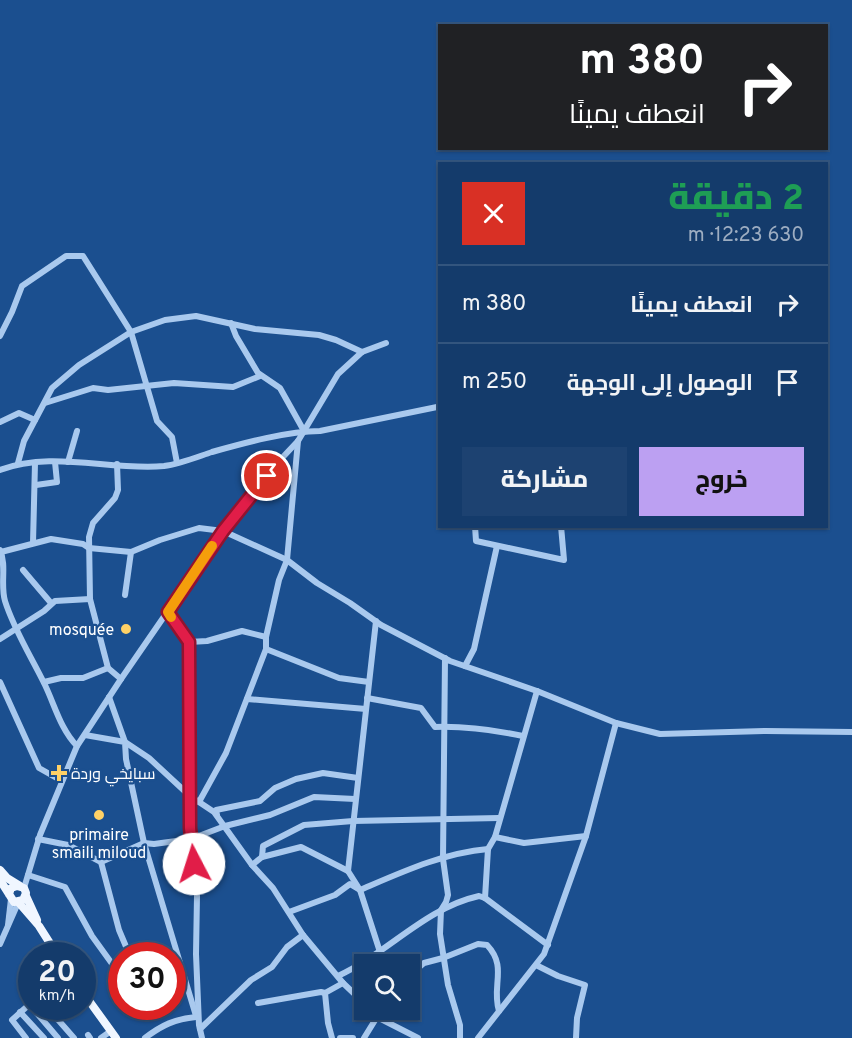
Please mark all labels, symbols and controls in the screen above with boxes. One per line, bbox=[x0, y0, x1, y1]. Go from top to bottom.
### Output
text: 380 m bbox=[579, 36, 705, 89]
icon: right bbox=[726, 48, 804, 126]
text: انعطف يمينًا bbox=[569, 99, 705, 133]
text: 2 دقيقة bbox=[668, 177, 804, 223]
button: close bbox=[462, 182, 525, 245]
text: 630 m · 12:23 bbox=[688, 223, 804, 249]
icon: right bbox=[771, 288, 804, 321]
text: 380 m bbox=[462, 291, 526, 318]
text: انعطف يمينًا bbox=[630, 293, 753, 320]
icon: arrive bbox=[771, 366, 804, 399]
text: 250 m bbox=[462, 369, 527, 396]
text: الوصول إلى الوجهة bbox=[567, 371, 753, 398]
button: مشاركة bbox=[462, 447, 627, 516]
button: خروج bbox=[639, 447, 804, 516]
pin bbox=[241, 450, 292, 501]
icon: arrive bbox=[250, 459, 283, 492]
place label: mosquée bbox=[49, 621, 114, 641]
marker: mosquée bbox=[119, 622, 133, 636]
place label: سبايخي وردة bbox=[71, 765, 155, 787]
marker: سبايخي وردة bbox=[52, 766, 66, 780]
marker: primaire smaili miloud bbox=[92, 808, 106, 822]
place label: primaire smaili miloud bbox=[52, 826, 146, 864]
position arrow bbox=[162, 832, 226, 896]
speed limit sign: 30 bbox=[108, 942, 186, 1020]
map controls bbox=[354, 954, 420, 1020]
button: search bbox=[354, 954, 420, 1020]
text: 20 bbox=[38, 955, 76, 992]
text: km/h bbox=[39, 987, 75, 1006]

